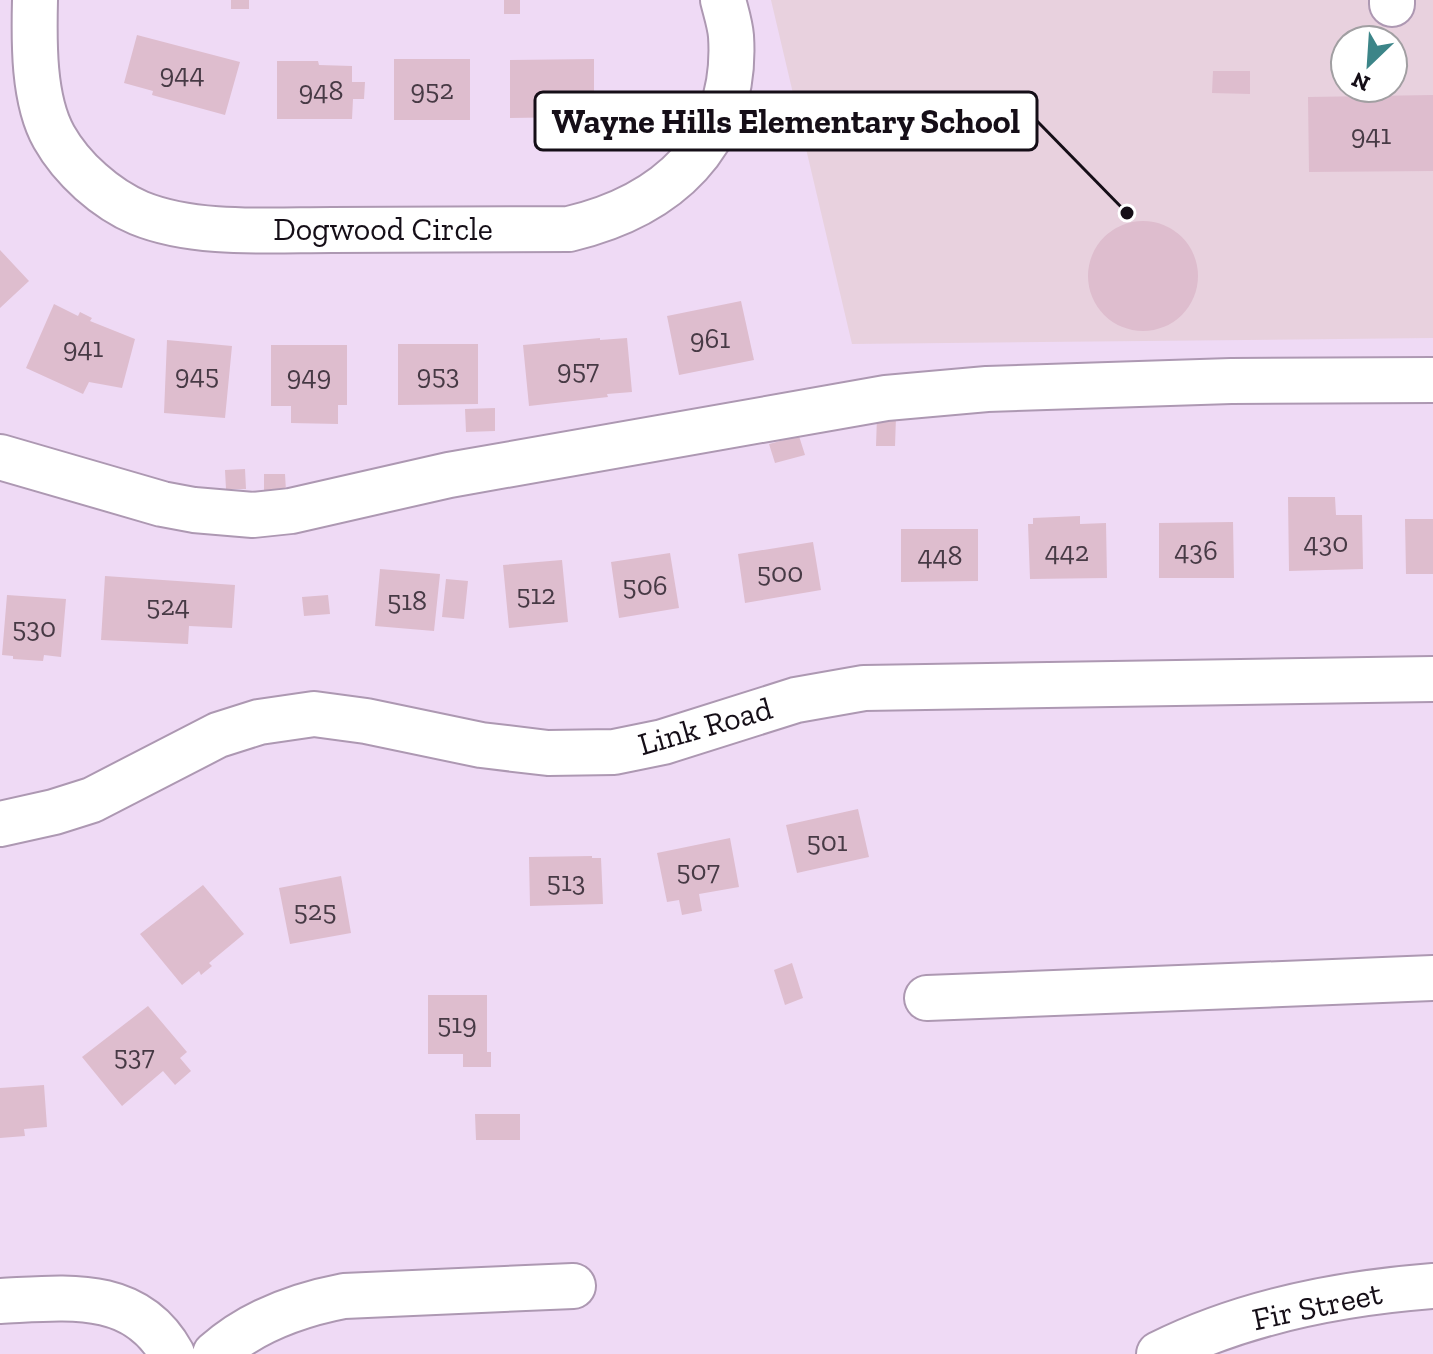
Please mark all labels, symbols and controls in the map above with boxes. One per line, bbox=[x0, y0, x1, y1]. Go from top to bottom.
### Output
north arrow bbox=[1329, 24, 1409, 104]
house number: 944 bbox=[159, 57, 205, 90]
text: N bbox=[1347, 66, 1374, 97]
house number: 952 bbox=[410, 73, 454, 106]
house number: 948 bbox=[298, 74, 344, 107]
callout: Wayne Hills Elementary School bbox=[535, 92, 1037, 150]
text: Wayne Hills Elementary School bbox=[552, 101, 1020, 142]
house number: 941 bbox=[1351, 118, 1392, 151]
street label: Dogwood Circle bbox=[273, 210, 493, 248]
house number: 961 bbox=[690, 322, 730, 355]
house number: 941 bbox=[63, 331, 104, 364]
house number: 957 bbox=[557, 353, 599, 386]
house number: 945 bbox=[175, 358, 219, 391]
house number: 953 bbox=[417, 358, 459, 391]
house number: 949 bbox=[287, 359, 331, 392]
house number: 430 bbox=[1304, 526, 1348, 559]
house number: 436 bbox=[1174, 534, 1218, 567]
house number: 442 bbox=[1045, 535, 1089, 568]
house number: 448 bbox=[917, 539, 963, 572]
house number: 500 bbox=[757, 556, 803, 589]
house number: 506 bbox=[622, 569, 668, 602]
house number: 512 bbox=[516, 578, 556, 611]
house number: 518 bbox=[387, 584, 427, 617]
house number: 524 bbox=[146, 589, 190, 622]
house number: 530 bbox=[12, 611, 56, 644]
street label: Link Road bbox=[634, 689, 777, 763]
house number: 501 bbox=[806, 825, 848, 858]
house number: 507 bbox=[676, 854, 720, 887]
house number: 513 bbox=[547, 865, 585, 898]
house number: 525 bbox=[293, 894, 337, 927]
house number: 519 bbox=[437, 1007, 477, 1040]
house number: 537 bbox=[113, 1039, 155, 1072]
street label: Fir Street bbox=[1249, 1274, 1385, 1338]

